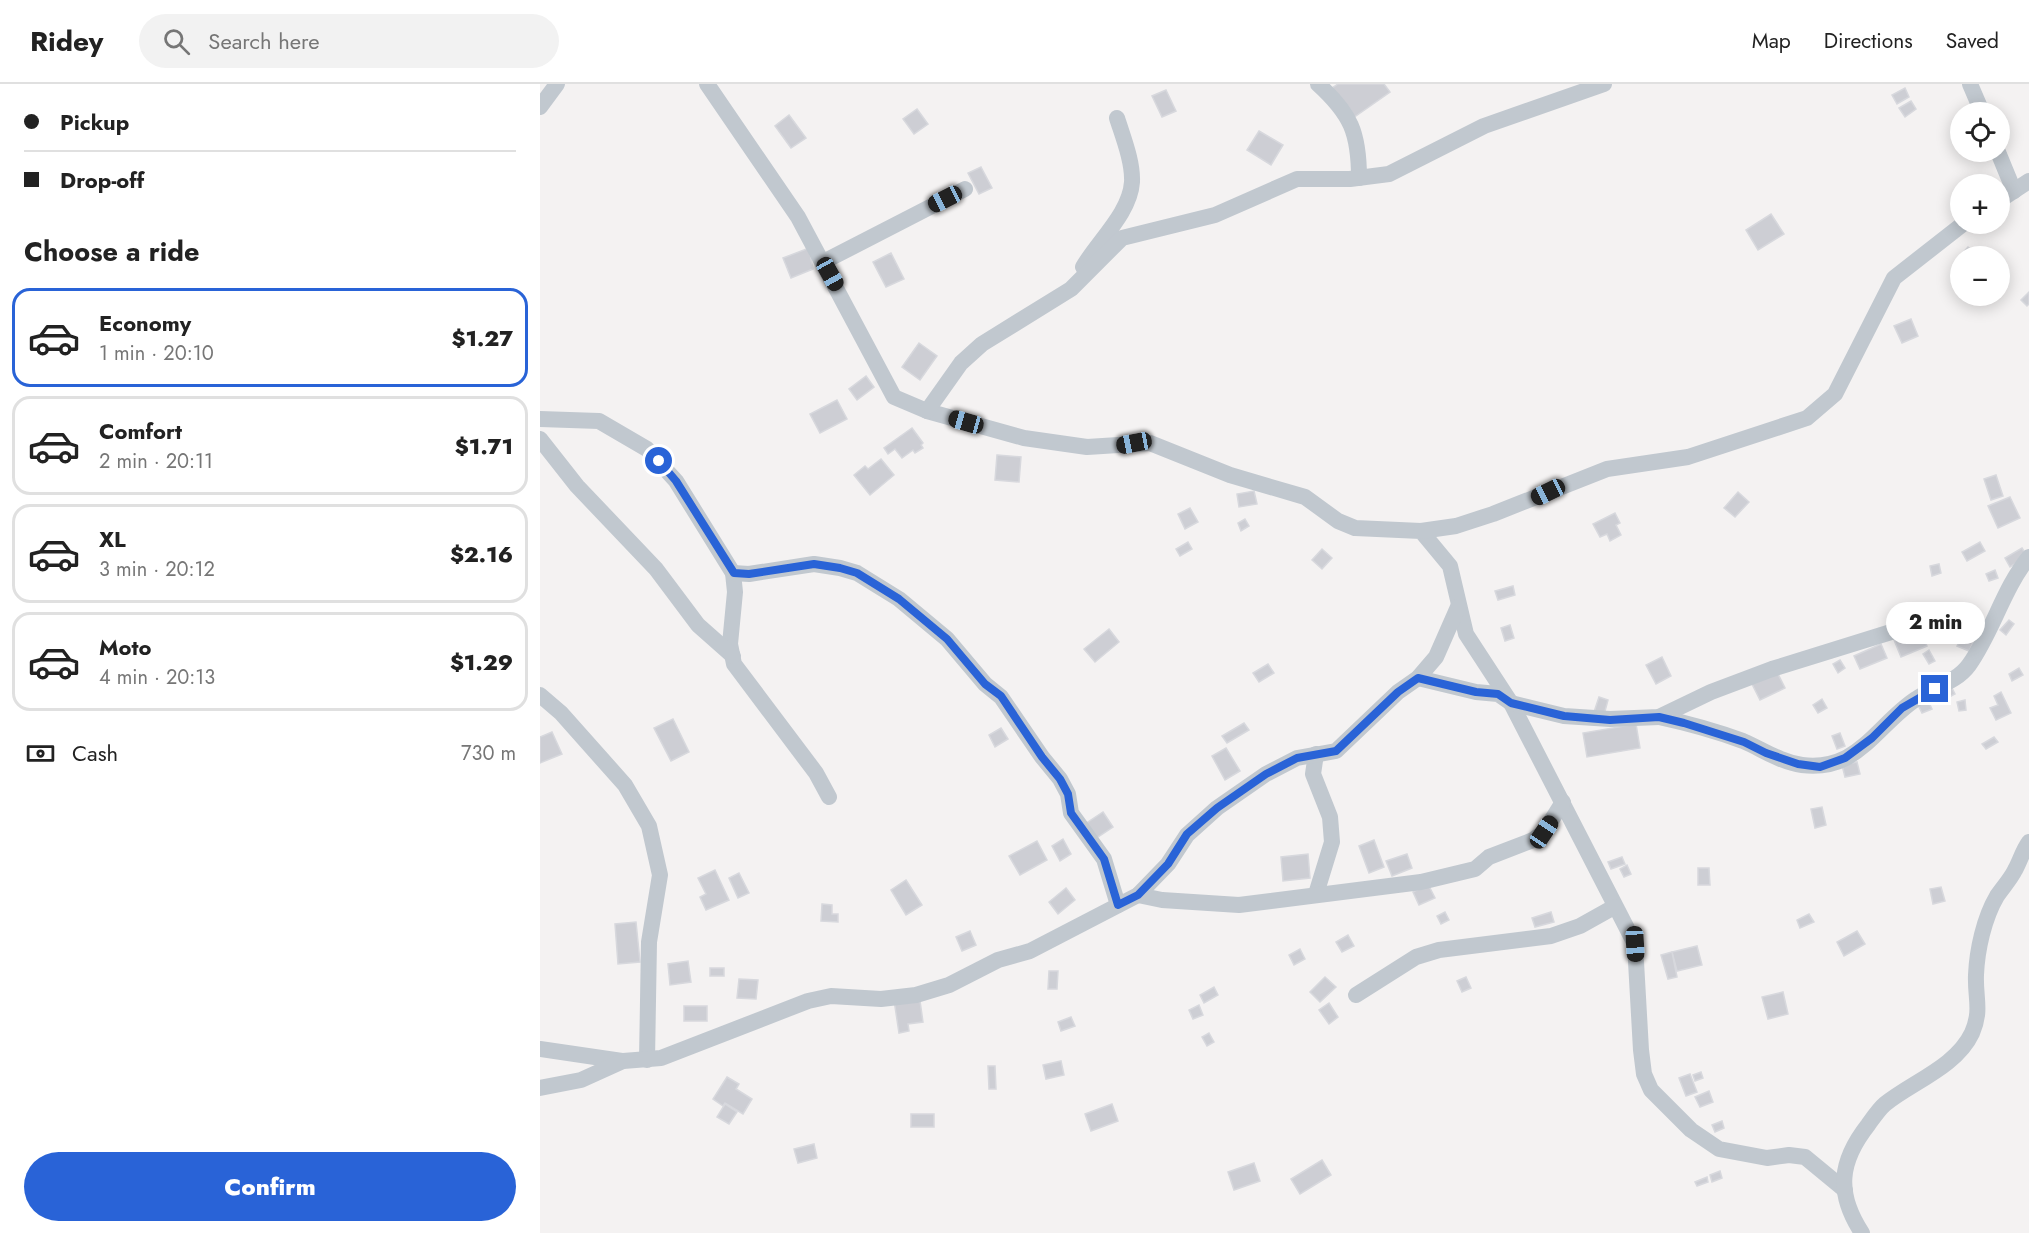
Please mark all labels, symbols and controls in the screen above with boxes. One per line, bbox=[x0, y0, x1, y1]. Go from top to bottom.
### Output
search box bbox=[139, 14, 559, 68]
text: Ridey bbox=[30, 21, 103, 62]
icon: search bbox=[160, 25, 193, 58]
text: Search here bbox=[208, 25, 320, 57]
text: Map bbox=[1752, 26, 1791, 56]
text: Directions bbox=[1824, 26, 1913, 56]
text: Saved bbox=[1946, 26, 1999, 56]
map controls bbox=[1950, 102, 2010, 306]
button: locate bbox=[1950, 102, 2010, 162]
text: Pickup bbox=[60, 106, 129, 138]
text: Drop-off bbox=[60, 164, 144, 196]
button: + bbox=[1950, 174, 2010, 234]
car bbox=[925, 183, 965, 215]
text: Choose a ride bbox=[24, 232, 199, 271]
button: − bbox=[1950, 246, 2010, 306]
car bbox=[813, 254, 847, 294]
text: Economy bbox=[99, 307, 191, 339]
icon: car bbox=[27, 311, 81, 365]
text: $1.27 bbox=[451, 322, 513, 354]
text: 1 min · 20:10 bbox=[99, 339, 214, 368]
car bbox=[946, 408, 986, 436]
text: Comfort bbox=[99, 415, 182, 447]
icon: car bbox=[27, 419, 81, 473]
text: $1.71 bbox=[455, 430, 513, 462]
car bbox=[1115, 431, 1153, 455]
text: 2 min · 20:11 bbox=[99, 447, 213, 476]
route start bbox=[645, 447, 672, 474]
car bbox=[1528, 476, 1568, 508]
text: XL bbox=[99, 523, 126, 555]
icon: car bbox=[27, 527, 81, 581]
text: $2.16 bbox=[450, 538, 513, 570]
text: 3 min · 20:12 bbox=[99, 555, 215, 584]
callout: 2 min bbox=[1886, 602, 1984, 644]
text: 2 min bbox=[1909, 608, 1962, 637]
text: Moto bbox=[99, 631, 152, 663]
icon: car bbox=[27, 635, 81, 689]
text: $1.29 bbox=[450, 646, 513, 678]
text: 4 min · 20:13 bbox=[99, 663, 215, 692]
route end bbox=[1921, 675, 1948, 702]
icon: cash bbox=[24, 737, 57, 770]
text: Cash bbox=[72, 737, 118, 769]
text: 730 m bbox=[461, 739, 516, 768]
car bbox=[1526, 812, 1562, 852]
car bbox=[1625, 926, 1645, 962]
button: Confirm bbox=[24, 1152, 516, 1221]

